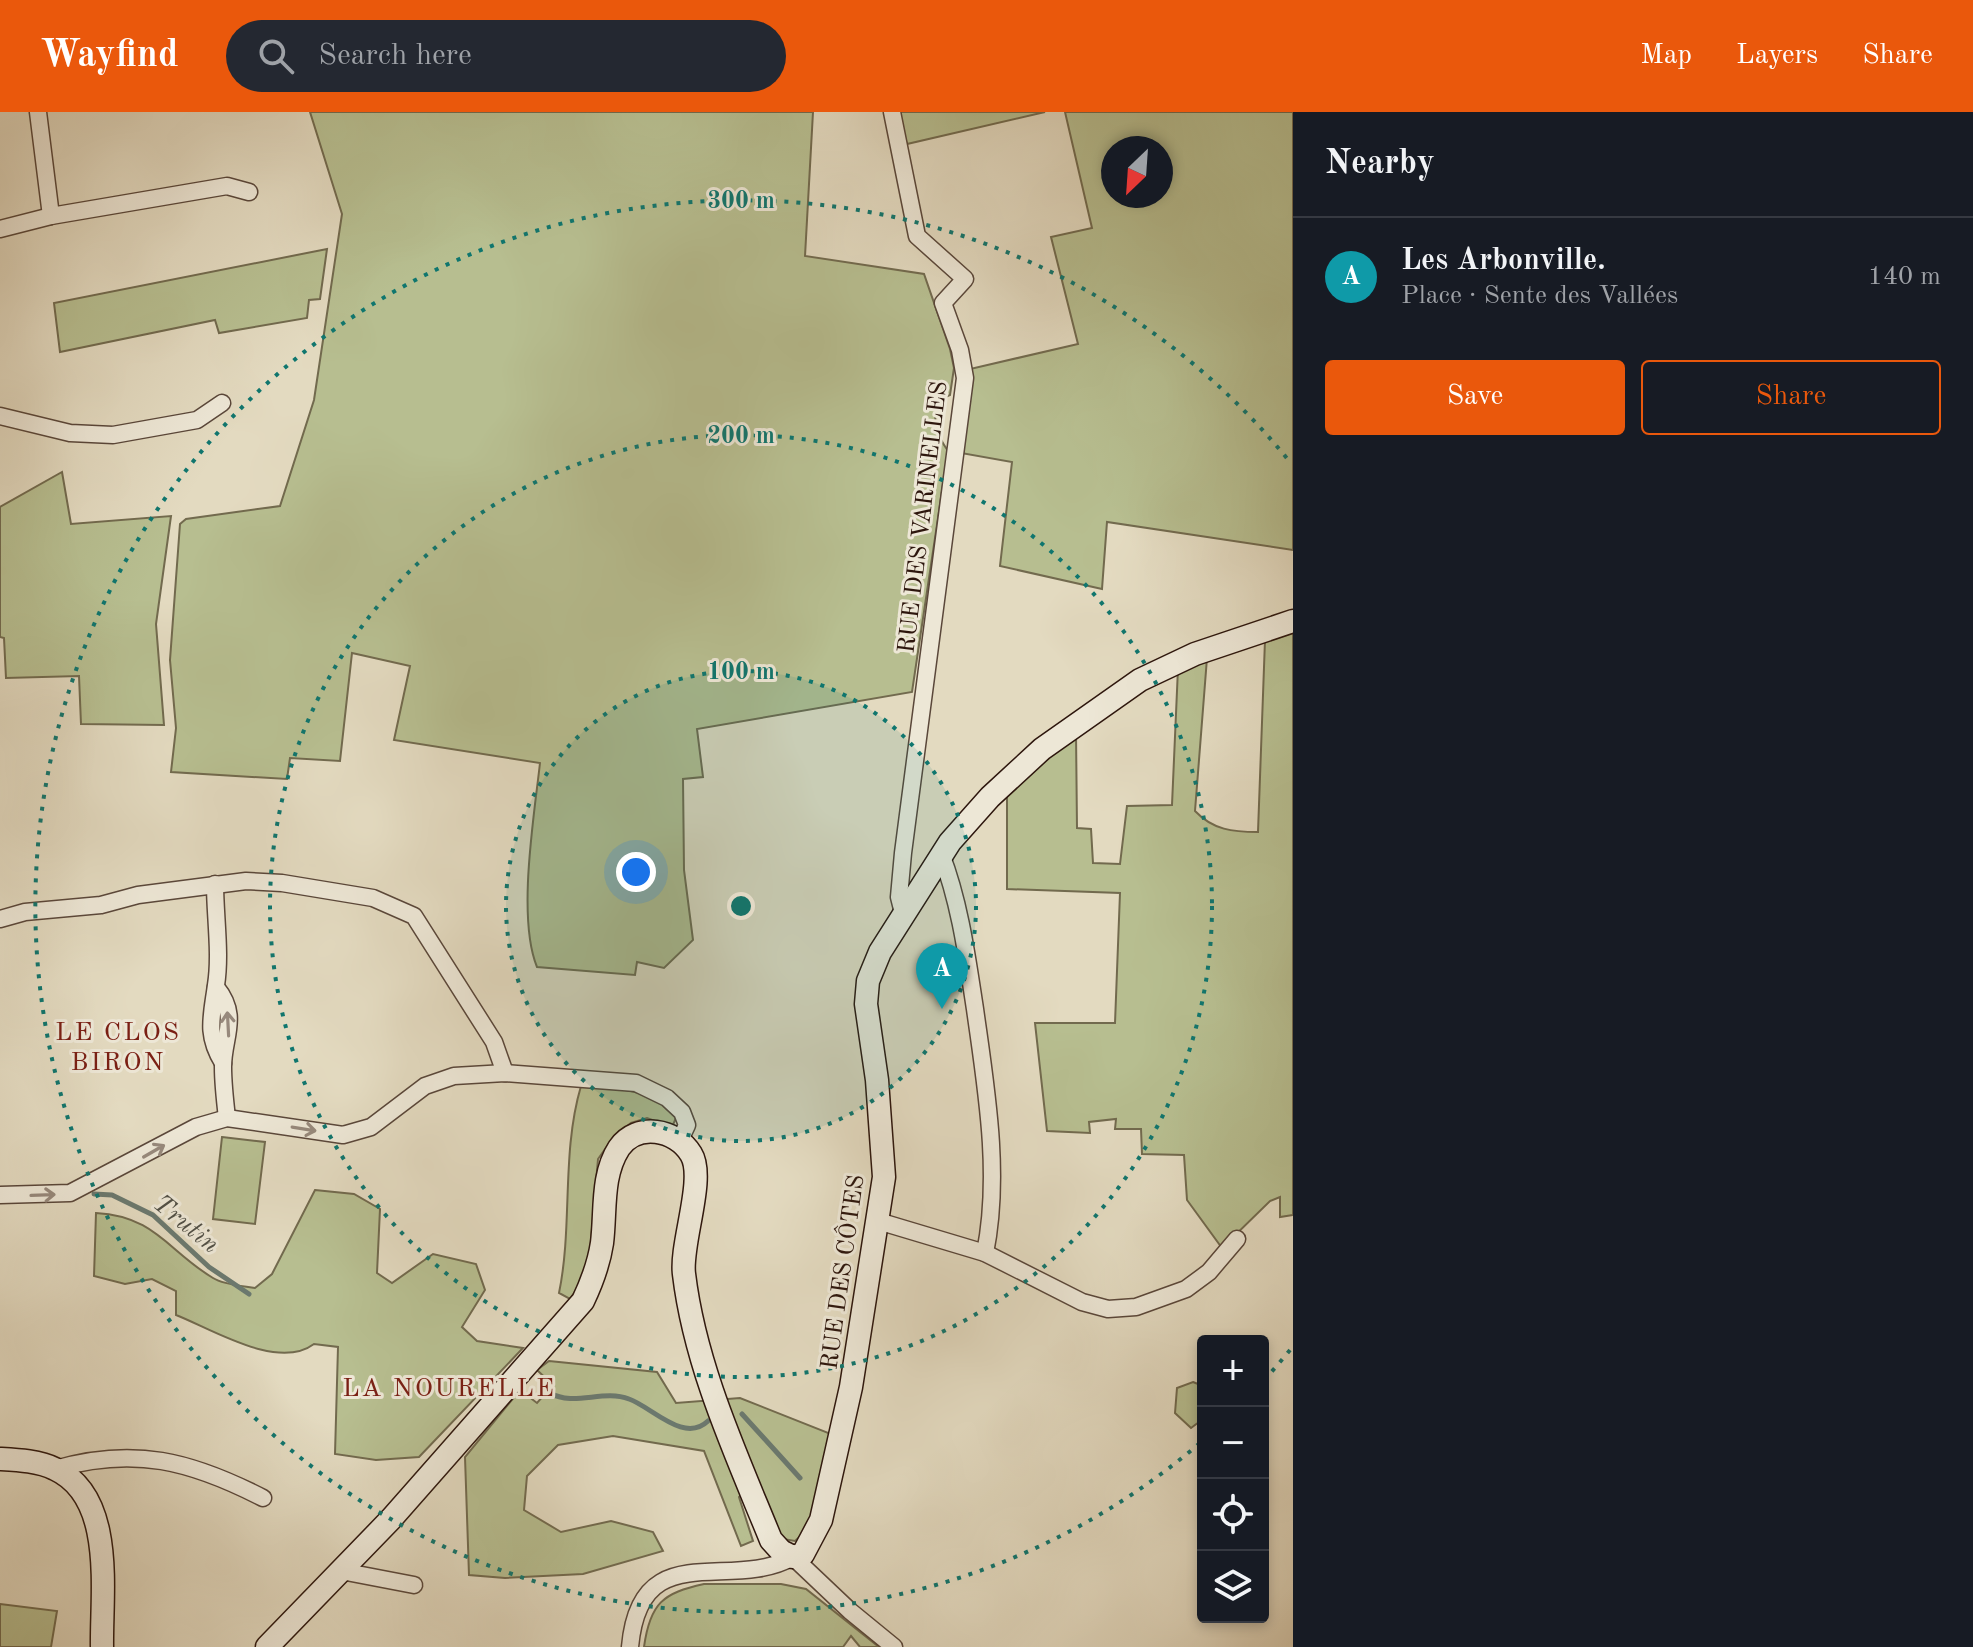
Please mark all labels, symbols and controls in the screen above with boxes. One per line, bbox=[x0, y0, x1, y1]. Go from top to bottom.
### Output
search box bbox=[226, 20, 786, 92]
icon: search bbox=[254, 34, 298, 78]
text: Wayfind bbox=[40, 37, 178, 75]
text: Search here bbox=[318, 41, 472, 71]
text: Map bbox=[1640, 42, 1692, 70]
text: Layers bbox=[1736, 42, 1818, 70]
text: Share bbox=[1862, 42, 1933, 70]
north arrow bbox=[1101, 136, 1173, 208]
text: Nearby bbox=[1325, 147, 1435, 181]
text: 300 m bbox=[707, 190, 775, 214]
text: Les Arbonville. bbox=[1401, 246, 1606, 276]
text: A bbox=[1341, 264, 1361, 290]
text: 140 m bbox=[1868, 264, 1941, 290]
text: Place · Sente des Vallées bbox=[1401, 283, 1678, 309]
button: Save bbox=[1325, 360, 1625, 435]
button: Share bbox=[1641, 360, 1941, 435]
street label: RUE DES VARINELLES bbox=[895, 380, 953, 655]
text: 200 m bbox=[707, 425, 775, 449]
text: 100 m bbox=[707, 661, 775, 685]
your location bbox=[616, 852, 656, 892]
centre of rings bbox=[727, 892, 755, 920]
pin: A bbox=[916, 943, 968, 1009]
one-way arrow bbox=[220, 1011, 235, 1038]
district label: LE CLOS BIRON bbox=[55, 1020, 181, 1076]
one-way arrow bbox=[291, 1122, 316, 1137]
one-way arrow bbox=[142, 1143, 165, 1159]
street label: RUE DES CÔTES bbox=[814, 1173, 870, 1371]
one-way arrow bbox=[29, 1188, 56, 1203]
water label: Trutin bbox=[148, 1191, 223, 1259]
map controls bbox=[1197, 1335, 1269, 1623]
button: + bbox=[1197, 1335, 1269, 1407]
district label: LA NOURELLE bbox=[342, 1376, 556, 1402]
button: − bbox=[1197, 1407, 1269, 1479]
button: locate bbox=[1197, 1479, 1269, 1551]
button: layers bbox=[1197, 1551, 1269, 1623]

